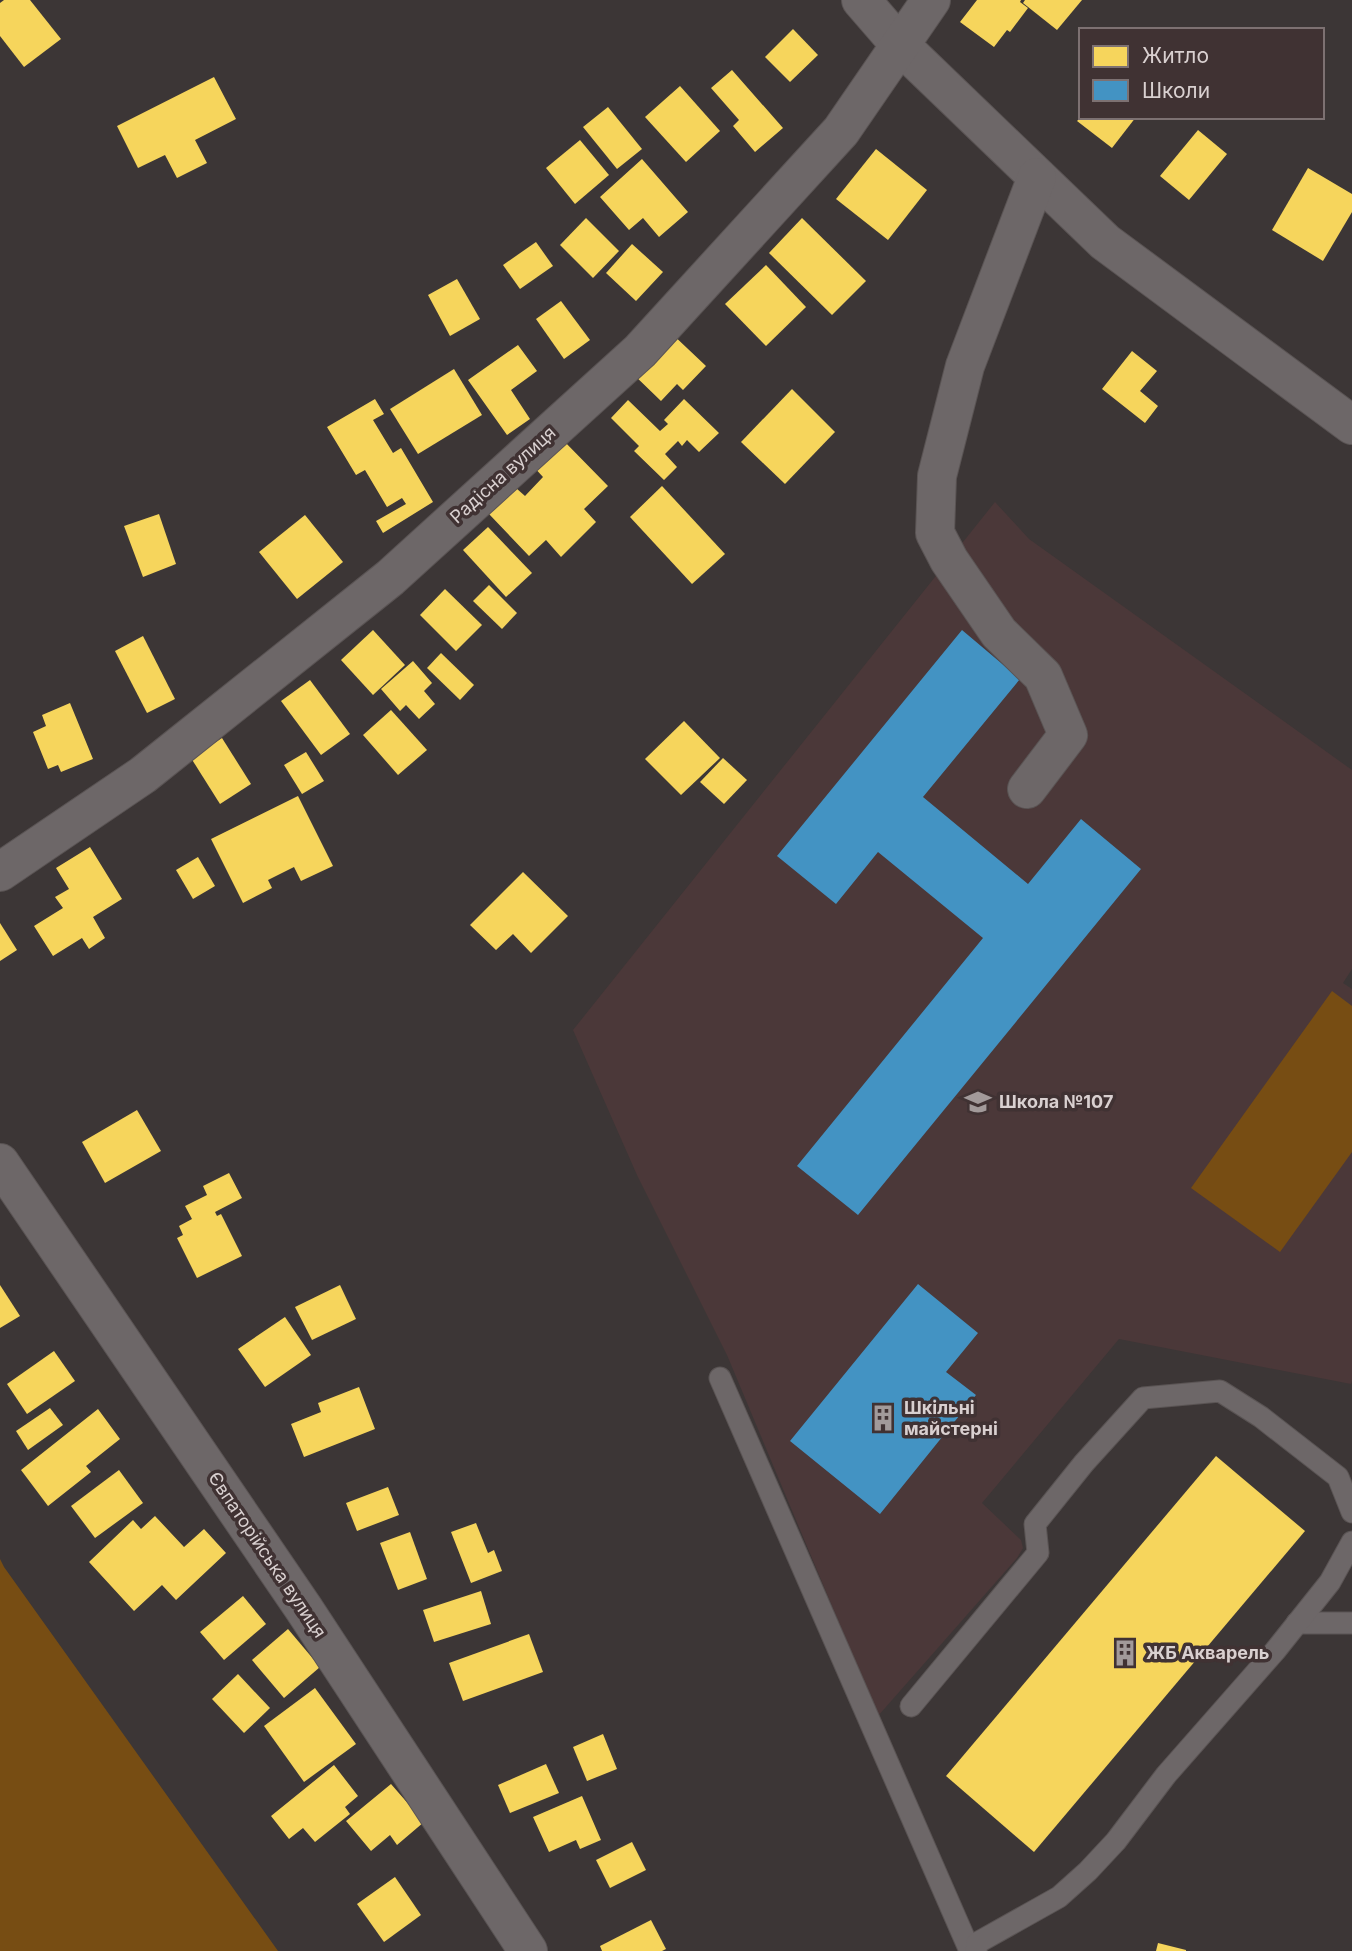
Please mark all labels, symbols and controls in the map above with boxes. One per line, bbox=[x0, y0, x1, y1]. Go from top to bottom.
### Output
legend bbox=[1079, 28, 1324, 119]
text: Житло bbox=[1142, 43, 1209, 68]
text: Школи bbox=[1142, 78, 1210, 103]
street label: Радісна вулиця bbox=[446, 422, 560, 527]
school or university icon: Школа №107 bbox=[963, 1087, 993, 1117]
place label: Школа №107 bbox=[999, 1091, 1113, 1112]
place label: Шкільні майстерні bbox=[904, 1397, 998, 1439]
building icon: Шкільні майстерні bbox=[868, 1403, 898, 1433]
street label: Євпаторійська вулиця bbox=[204, 1468, 331, 1642]
building icon: ЖБ Акварель bbox=[1110, 1638, 1140, 1668]
place label: ЖБ Акварель bbox=[1146, 1642, 1269, 1663]

